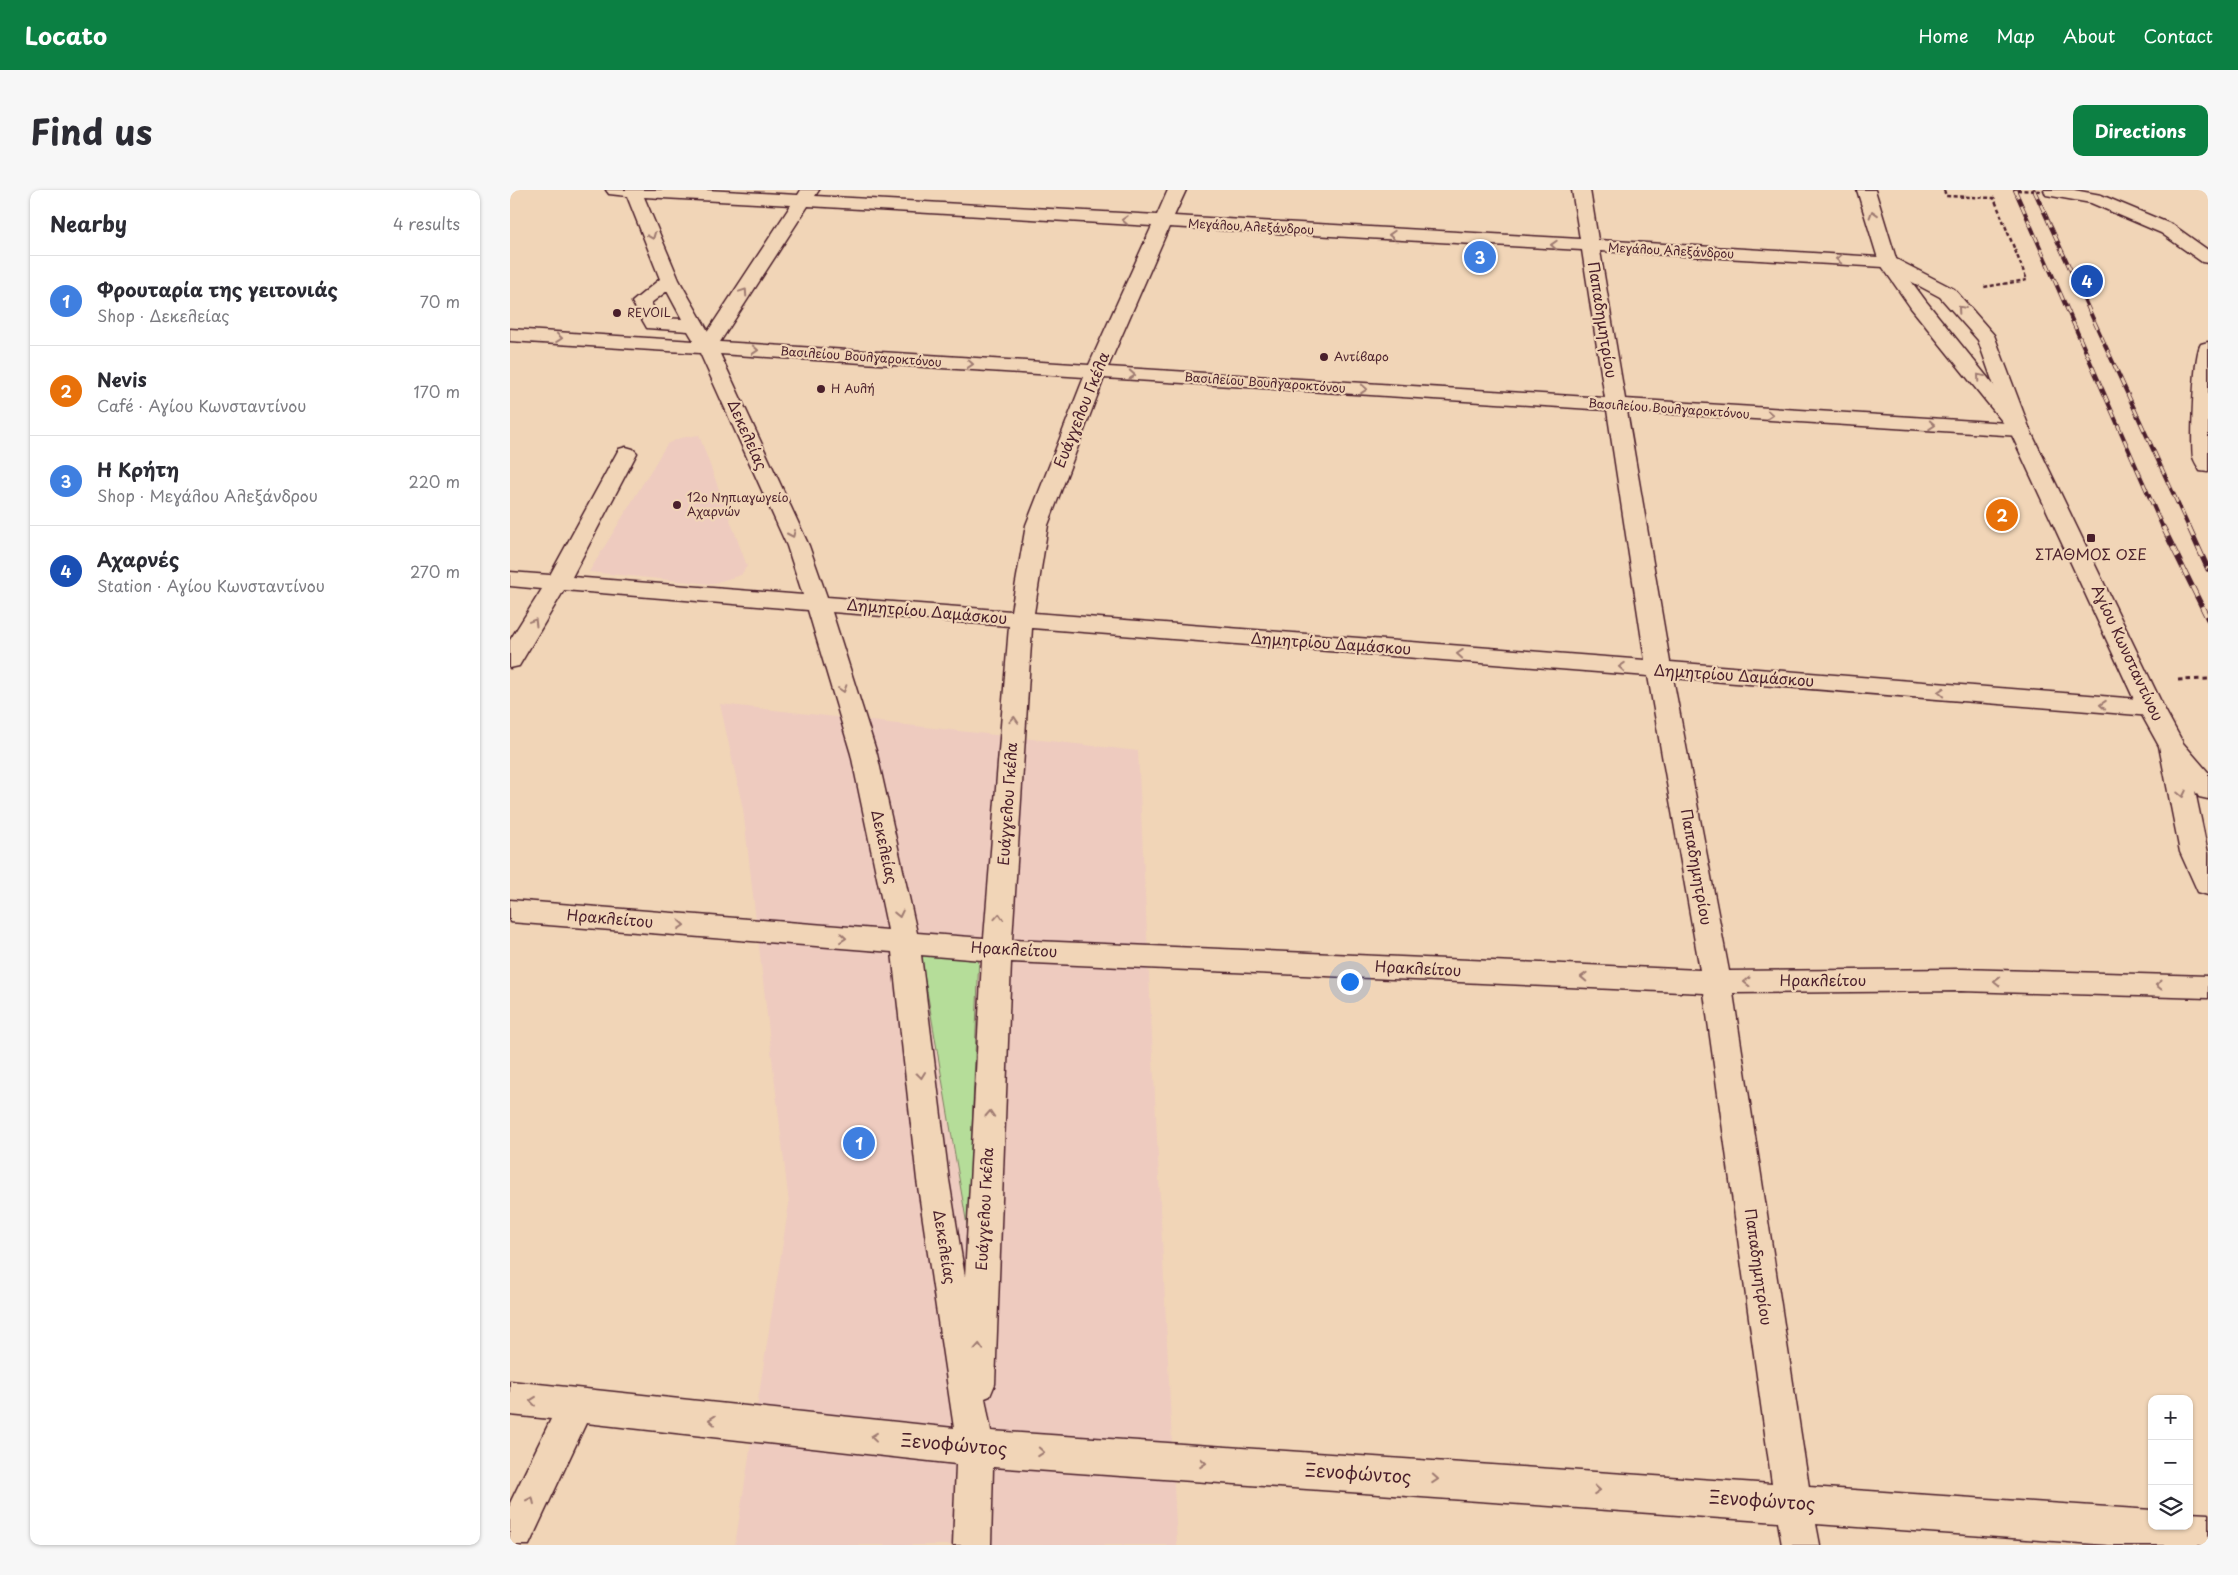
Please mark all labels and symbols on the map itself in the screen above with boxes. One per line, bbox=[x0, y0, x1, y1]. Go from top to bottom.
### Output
one-way arrow bbox=[1869, 210, 1879, 219]
street label: Μεγάλου Αλεξάνδρου bbox=[1188, 214, 1315, 238]
one-way arrow bbox=[1121, 215, 1129, 226]
one-way arrow bbox=[1388, 230, 1396, 241]
one-way arrow bbox=[646, 231, 656, 240]
pin: 3 bbox=[1464, 238, 1496, 276]
street label: Μεγάλου Αλεξάνδρου bbox=[1608, 238, 1735, 262]
one-way arrow bbox=[1550, 239, 1558, 250]
one-way arrow bbox=[1835, 254, 1843, 265]
street label: Παπαδημητρίου bbox=[1583, 260, 1624, 380]
pin: 4 bbox=[2071, 262, 2103, 300]
one-way arrow bbox=[737, 288, 747, 297]
place label: REVOIL bbox=[627, 303, 671, 321]
one-way arrow bbox=[1957, 306, 1966, 315]
marker: REVOIL bbox=[611, 307, 623, 319]
one-way arrow bbox=[555, 332, 563, 343]
street label: Βασιλείου Βουλγαροκτόνου bbox=[780, 341, 942, 371]
one-way arrow bbox=[752, 344, 760, 355]
place label: Αντίβαρο bbox=[1334, 347, 1389, 365]
street label: Ευάγγελου Γκέλα bbox=[1047, 348, 1114, 471]
marker: Αντίβαρο bbox=[1318, 351, 1330, 363]
one-way arrow bbox=[966, 359, 974, 370]
street label: Βασιλείου Βουλγαροκτόνου bbox=[1184, 367, 1346, 397]
one-way arrow bbox=[1128, 369, 1136, 380]
one-way arrow bbox=[1976, 374, 1985, 383]
place label: Η Αυλή bbox=[831, 379, 875, 397]
marker: Η Αυλή bbox=[815, 383, 827, 395]
one-way arrow bbox=[1360, 384, 1368, 395]
street label: Βασιλείου Βουλγαροκτόνου bbox=[1588, 393, 1750, 423]
street label: Δεκελείας bbox=[723, 395, 774, 474]
one-way arrow bbox=[1766, 409, 1774, 420]
one-way arrow bbox=[1929, 419, 1937, 430]
place label: 12ο Νηπιαγωγείο Αχαρνών bbox=[687, 488, 789, 520]
pin: 2 bbox=[1986, 496, 2018, 534]
marker: 12ο Νηπιαγωγείο Αχαρνών bbox=[671, 499, 683, 511]
one-way arrow bbox=[786, 529, 796, 538]
marker: ΣΤΑΘΜΟΣ ΟΣΕ bbox=[2085, 532, 2097, 544]
place label: ΣΤΑΘΜΟΣ ΟΣΕ bbox=[2035, 542, 2147, 565]
street label: Αγίου Κωνσταντίνου bbox=[2087, 580, 2170, 724]
street label: Δημητρίου Δαμάσκου bbox=[846, 592, 1008, 629]
one-way arrow bbox=[527, 618, 537, 627]
street label: Δημητρίου Δαμάσκου bbox=[1250, 625, 1412, 660]
one-way arrow bbox=[1455, 649, 1463, 660]
street label: Δημητρίου Δαμάσκου bbox=[1653, 657, 1815, 692]
one-way arrow bbox=[1617, 662, 1625, 673]
one-way arrow bbox=[837, 684, 847, 692]
one-way arrow bbox=[1936, 687, 1944, 698]
one-way arrow bbox=[2098, 699, 2106, 710]
one-way arrow bbox=[1008, 716, 1019, 724]
street label: Ευάγγελου Γκέλα bbox=[991, 741, 1022, 866]
one-way arrow bbox=[2176, 789, 2186, 798]
street label: Παπαδημητρίου bbox=[1676, 807, 1719, 927]
street label: Δεκελείας bbox=[866, 808, 905, 886]
street label: Ηρακλείτου bbox=[566, 902, 654, 933]
one-way arrow bbox=[893, 910, 904, 919]
one-way arrow bbox=[994, 913, 1005, 921]
one-way arrow bbox=[677, 919, 685, 930]
one-way arrow bbox=[839, 933, 847, 944]
street label: Ηρακλείτου bbox=[970, 935, 1058, 962]
street label: Ηρακλείτου bbox=[1374, 954, 1462, 981]
street label: Ηρακλείτου bbox=[1780, 968, 1866, 991]
your location bbox=[1337, 969, 1363, 995]
one-way arrow bbox=[1580, 971, 1588, 982]
one-way arrow bbox=[1993, 976, 2000, 986]
one-way arrow bbox=[1743, 977, 1750, 987]
one-way arrow bbox=[2155, 980, 2163, 991]
one-way arrow bbox=[915, 1071, 926, 1079]
one-way arrow bbox=[984, 1110, 995, 1118]
pin: 1 bbox=[843, 1124, 875, 1162]
street label: Ευάγγελου Γκέλα bbox=[969, 1147, 998, 1271]
street label: Παπαδημητρίου bbox=[1740, 1207, 1779, 1327]
street label: Δεκελείας bbox=[928, 1208, 963, 1286]
one-way arrow bbox=[974, 1342, 985, 1350]
one-way arrow bbox=[529, 1395, 537, 1406]
one-way arrow bbox=[708, 1415, 716, 1426]
street label: Ξενοφώντος bbox=[900, 1425, 1008, 1462]
one-way arrow bbox=[870, 1432, 878, 1443]
one-way arrow bbox=[1037, 1447, 1045, 1458]
street label: Ξενοφώντος bbox=[1304, 1455, 1412, 1490]
one-way arrow bbox=[1199, 1458, 1207, 1469]
one-way arrow bbox=[1431, 1473, 1439, 1484]
street label: Ξενοφώντος bbox=[1708, 1482, 1816, 1517]
one-way arrow bbox=[1593, 1484, 1601, 1495]
one-way arrow bbox=[525, 1496, 535, 1505]

